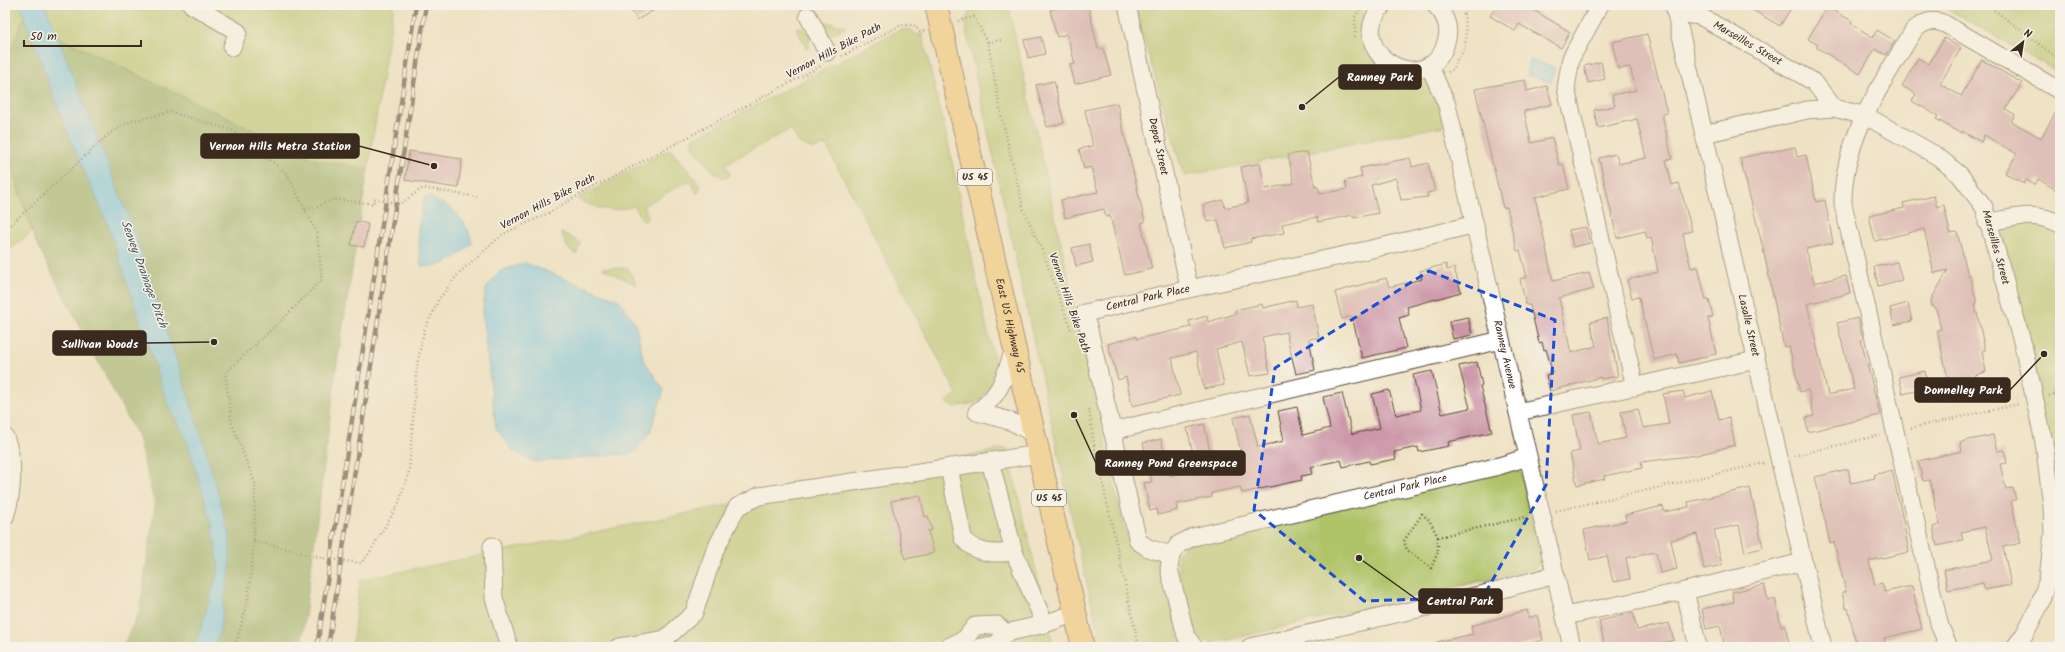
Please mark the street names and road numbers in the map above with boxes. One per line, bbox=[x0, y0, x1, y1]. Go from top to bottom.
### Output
street label: Marseilles Street bbox=[1710, 16, 1786, 71]
street label: Vernon Hills Bike Path bbox=[783, 18, 885, 84]
street label: Depot Street bbox=[1143, 116, 1173, 178]
street label: Vernon Hills Bike Path bbox=[497, 169, 599, 235]
road number: US 45 bbox=[958, 169, 992, 185]
street label: Marseilles Street bbox=[1976, 208, 2015, 288]
street label: Vernon Hills Bike Path bbox=[1043, 250, 1095, 356]
street label: East US Highway 45 bbox=[990, 276, 1029, 376]
street label: Central Park Place bbox=[1104, 280, 1192, 317]
street label: Lasalle Street bbox=[1732, 292, 1765, 359]
street label: Ranney Avenue bbox=[1488, 318, 1521, 391]
street label: Central Park Place bbox=[1361, 469, 1449, 506]
road number: US 45 bbox=[1032, 490, 1066, 506]

